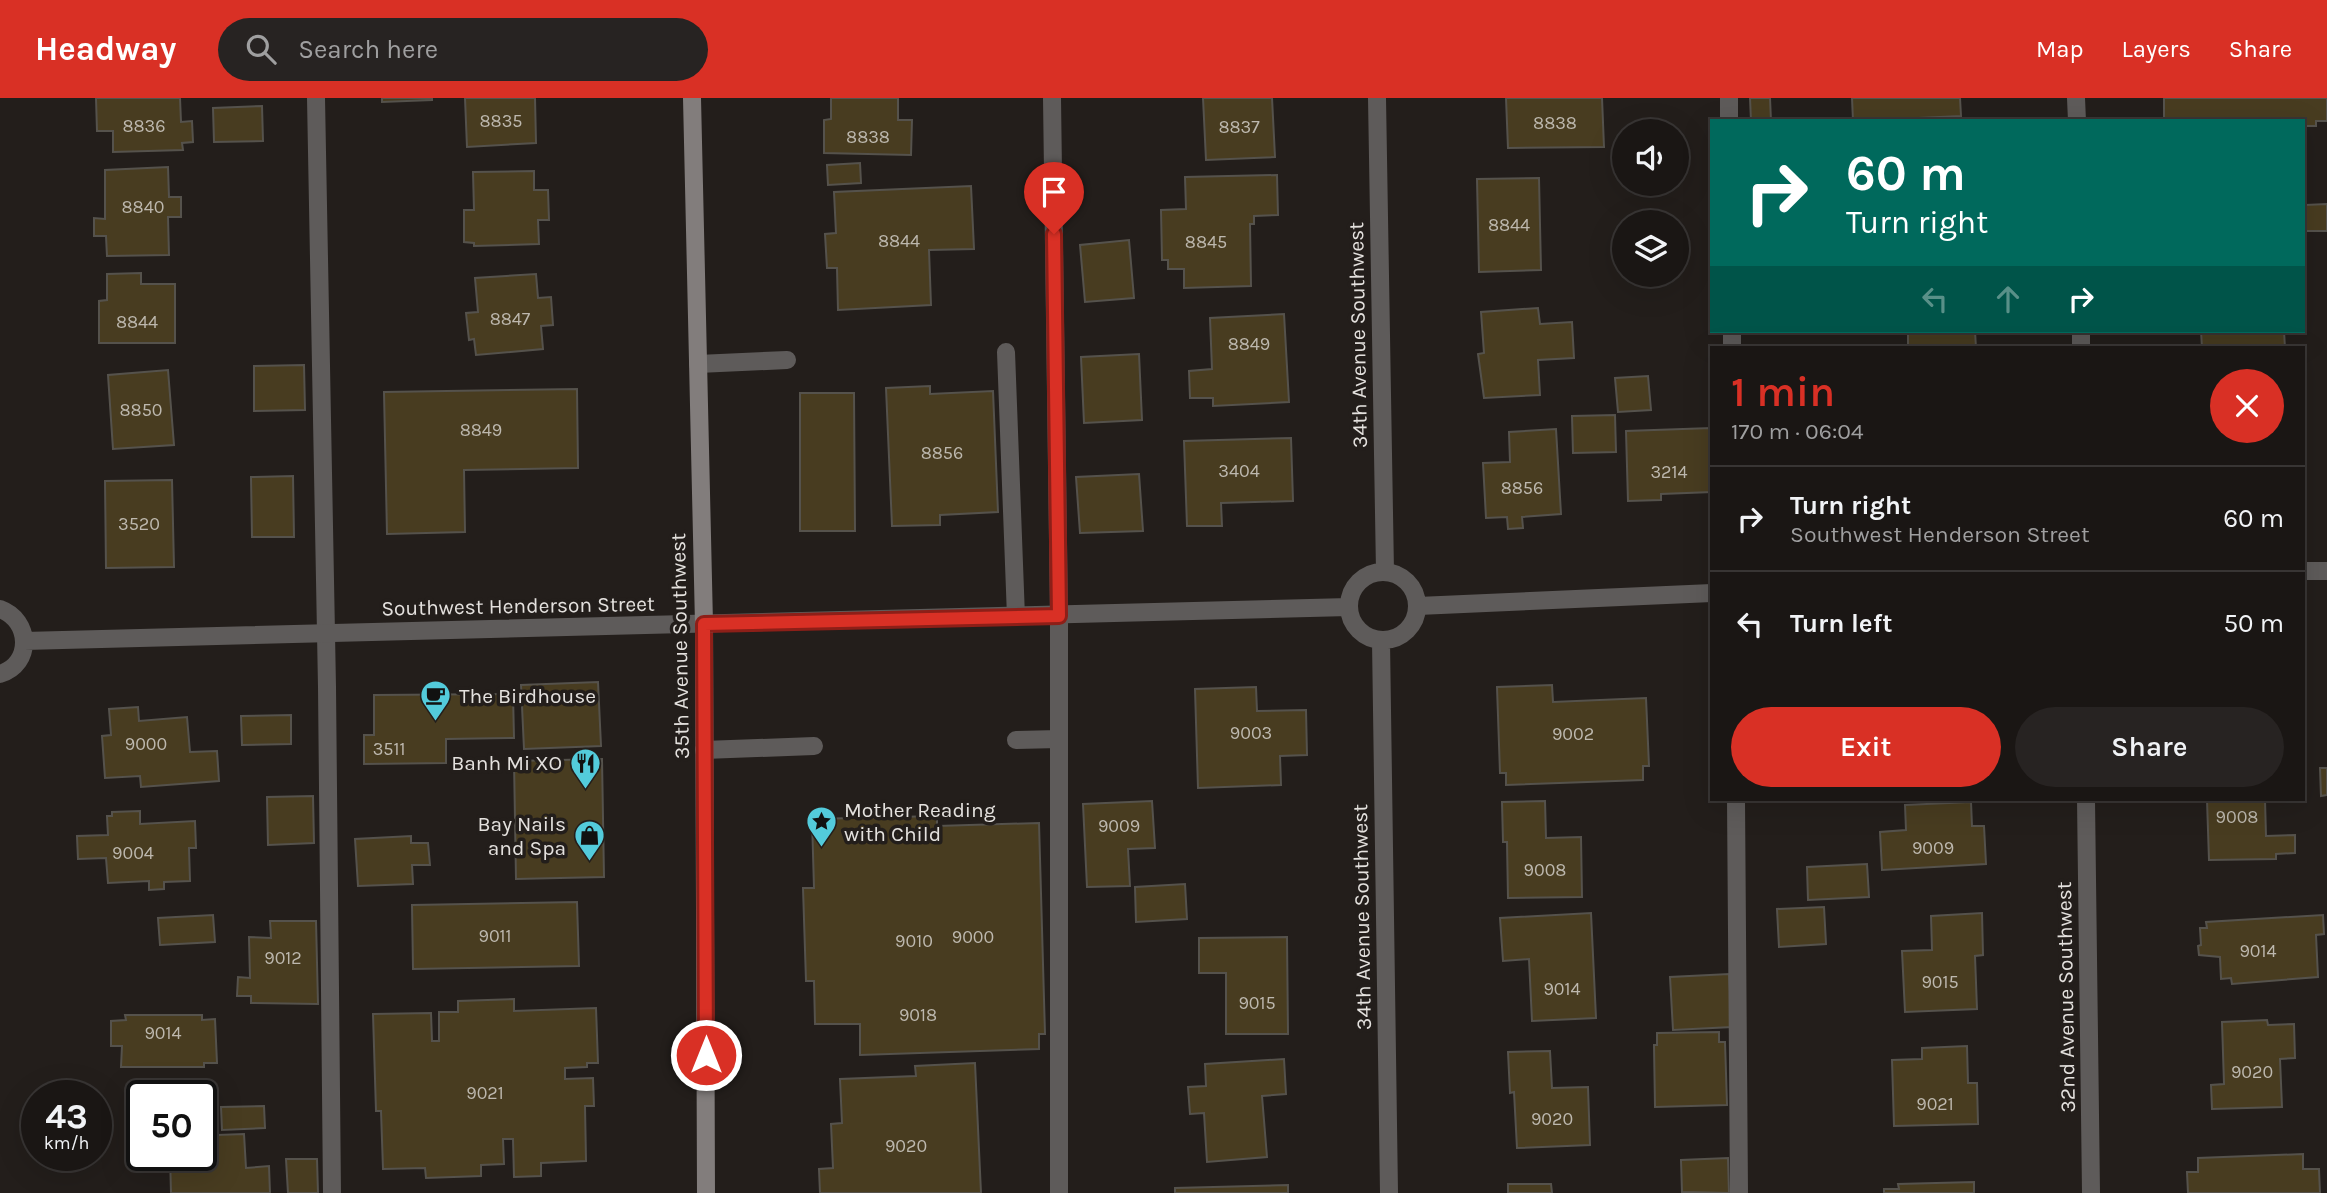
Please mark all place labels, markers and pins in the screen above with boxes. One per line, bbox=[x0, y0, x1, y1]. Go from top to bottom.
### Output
pin bbox=[1024, 162, 1084, 234]
cafe icon: The Birdhouse bbox=[419, 679, 453, 723]
place label: The Birdhouse bbox=[459, 684, 596, 708]
restaurant icon: Banh Mi XO bbox=[568, 746, 602, 790]
place label: Banh Mi XO bbox=[451, 751, 562, 775]
place label: Mother Reading with Child bbox=[844, 798, 996, 846]
place icon: Mother Reading with Child bbox=[804, 805, 838, 849]
place label: Bay Nails and Spa bbox=[478, 812, 566, 860]
shop icon: Bay Nails and Spa bbox=[572, 819, 606, 863]

